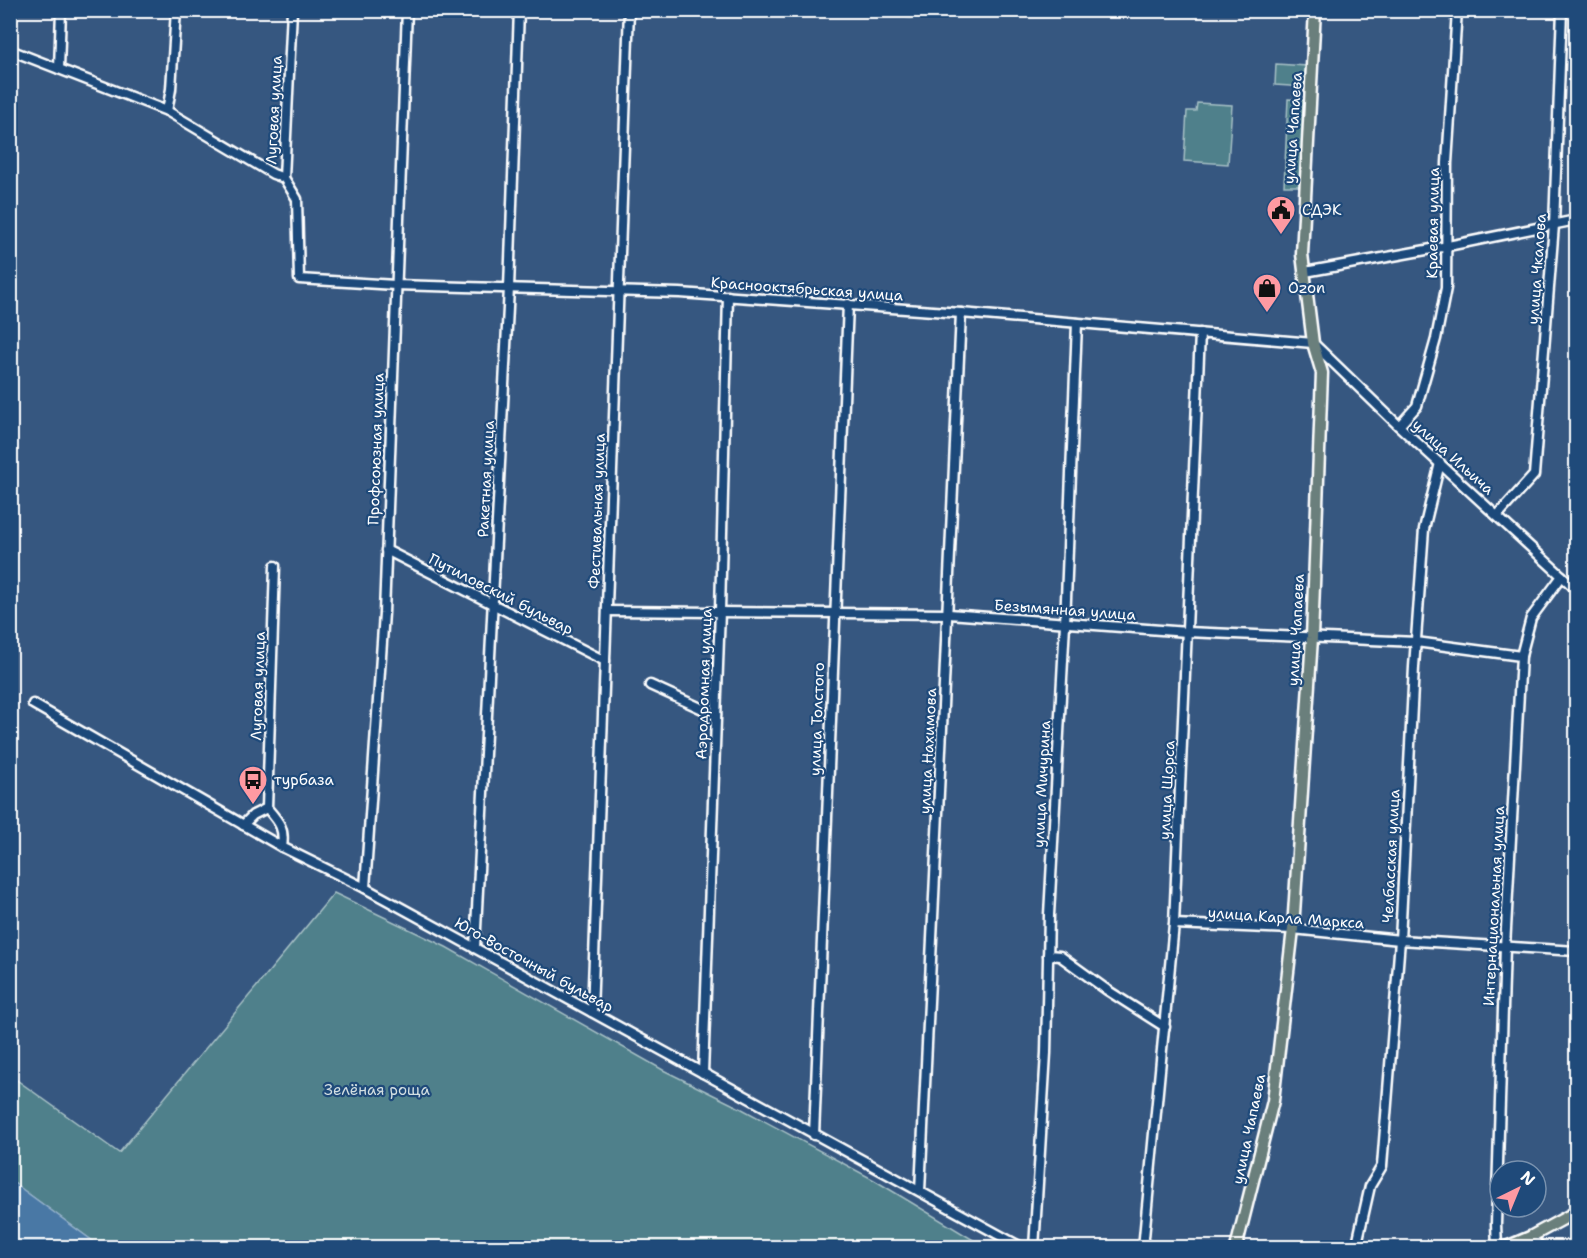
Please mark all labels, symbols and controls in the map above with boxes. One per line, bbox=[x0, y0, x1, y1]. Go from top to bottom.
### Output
street label: Луговая улица bbox=[261, 54, 287, 165]
street label: улица Чапаева bbox=[1279, 71, 1307, 185]
street label: Краевая улица bbox=[1422, 167, 1444, 279]
public building icon: СДЭК bbox=[1265, 194, 1297, 236]
place label: СДЭК bbox=[1302, 200, 1342, 220]
street label: улица Чкалова bbox=[1523, 212, 1551, 325]
street label: Краснооктябрьская улица bbox=[710, 272, 905, 306]
shop icon: Ozon bbox=[1251, 272, 1283, 314]
place label: Ozon bbox=[1288, 278, 1325, 298]
street label: Профсоюзная улица bbox=[363, 372, 389, 525]
street label: улица Ильича bbox=[1408, 415, 1499, 500]
street label: Ракетная улица bbox=[473, 419, 499, 538]
street label: Фестивальная улица bbox=[584, 432, 610, 589]
street label: Путиловский бульвар bbox=[425, 549, 577, 639]
street label: улица Чапаева bbox=[1283, 573, 1309, 687]
street label: Безымянная улица bbox=[994, 595, 1137, 625]
street label: Аэродромная улица bbox=[691, 608, 717, 760]
street label: Луговая улица bbox=[246, 630, 270, 741]
street label: улица Толстого bbox=[805, 662, 829, 776]
street label: улица Нахимова bbox=[915, 687, 941, 815]
street label: улица Мичурина bbox=[1029, 719, 1055, 848]
street label: улица Щорса bbox=[1154, 739, 1180, 840]
bus stop icon: турбаза bbox=[237, 764, 269, 806]
place label: турбаза bbox=[274, 770, 335, 790]
street label: Челбасская улица bbox=[1378, 788, 1405, 923]
street label: Интернациональная улица bbox=[1479, 805, 1509, 1006]
street label: улица Карла Маркса bbox=[1207, 903, 1366, 933]
street label: Юго-Восточный бульвар bbox=[451, 913, 617, 1017]
street label: улица Чапаева bbox=[1228, 1071, 1271, 1186]
park label: Зелёная роща bbox=[324, 1080, 431, 1100]
north arrow bbox=[1488, 1159, 1548, 1219]
text: N bbox=[1516, 1166, 1540, 1190]

